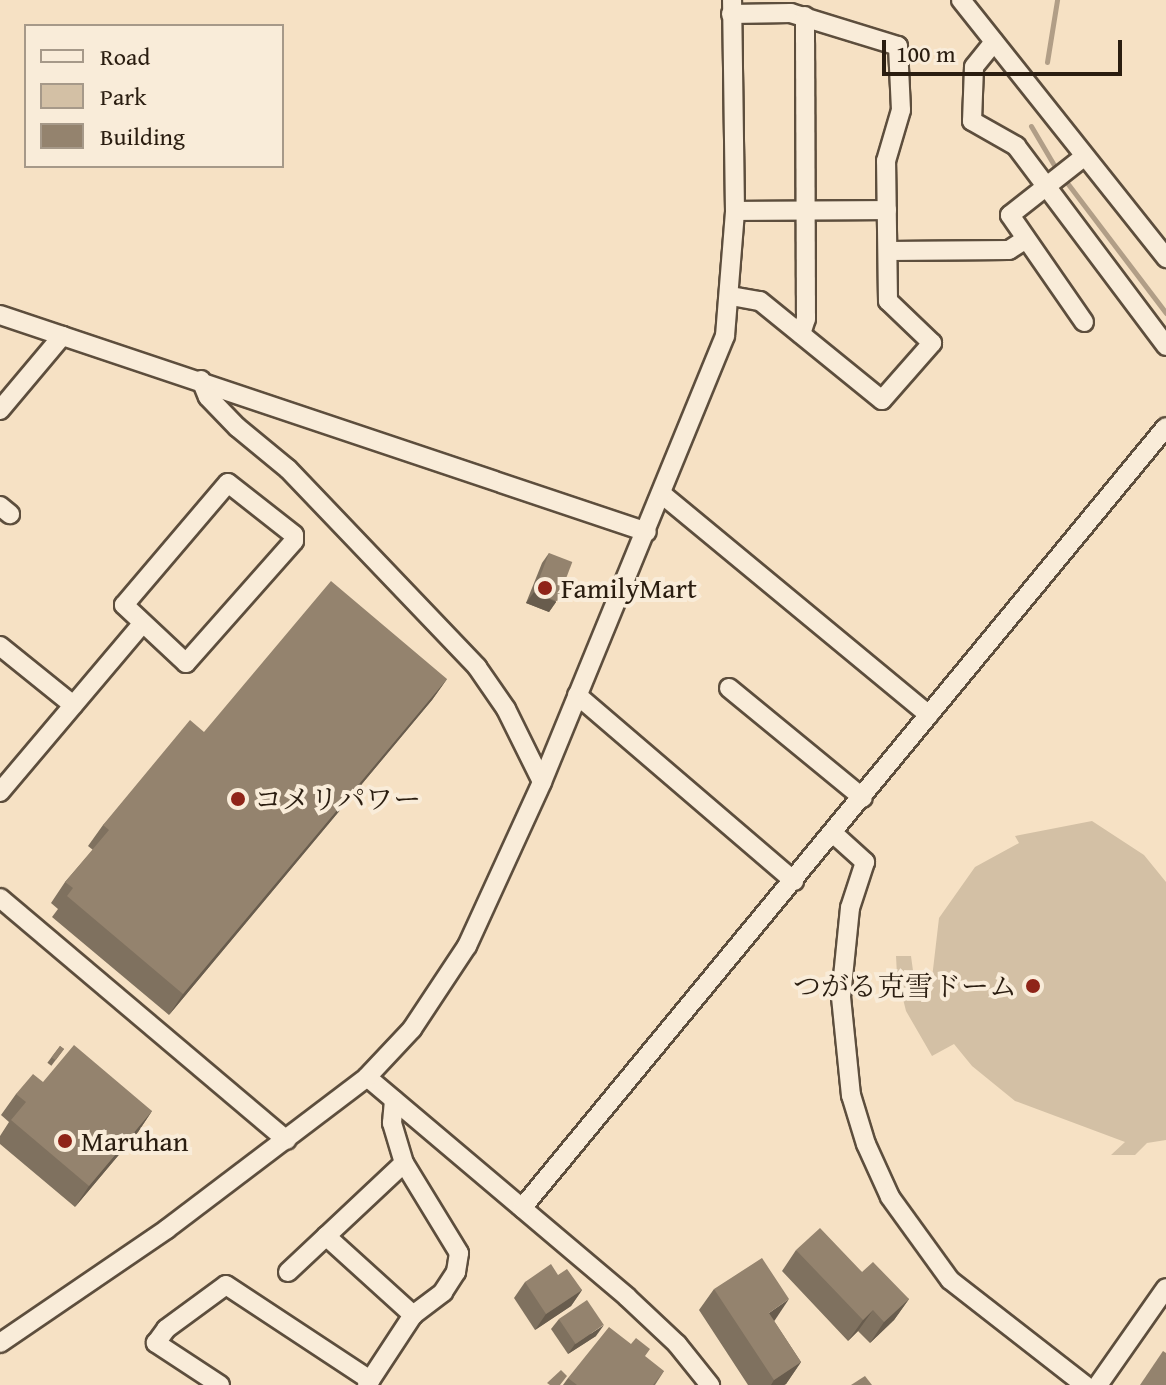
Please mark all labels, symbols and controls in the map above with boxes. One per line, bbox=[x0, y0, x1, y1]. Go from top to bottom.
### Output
legend bbox=[24, 24, 284, 168]
scale bar bbox=[886, 24, 1126, 74]
text: 100 m bbox=[896, 36, 956, 71]
text: Road bbox=[100, 39, 150, 74]
text: Park bbox=[100, 79, 146, 114]
text: Building bbox=[100, 119, 185, 154]
place label: FamilyMart bbox=[561, 571, 697, 605]
marker: FamilyMart bbox=[536, 579, 554, 597]
place label: コメリパワー bbox=[254, 782, 422, 816]
marker: コメリパワー bbox=[229, 790, 247, 808]
place label: つがる克雪ドーム bbox=[793, 969, 1017, 1003]
marker: つがる克雪ドーム bbox=[1024, 977, 1042, 995]
place label: Maruhan bbox=[81, 1124, 189, 1158]
marker: Maruhan bbox=[56, 1132, 74, 1150]

